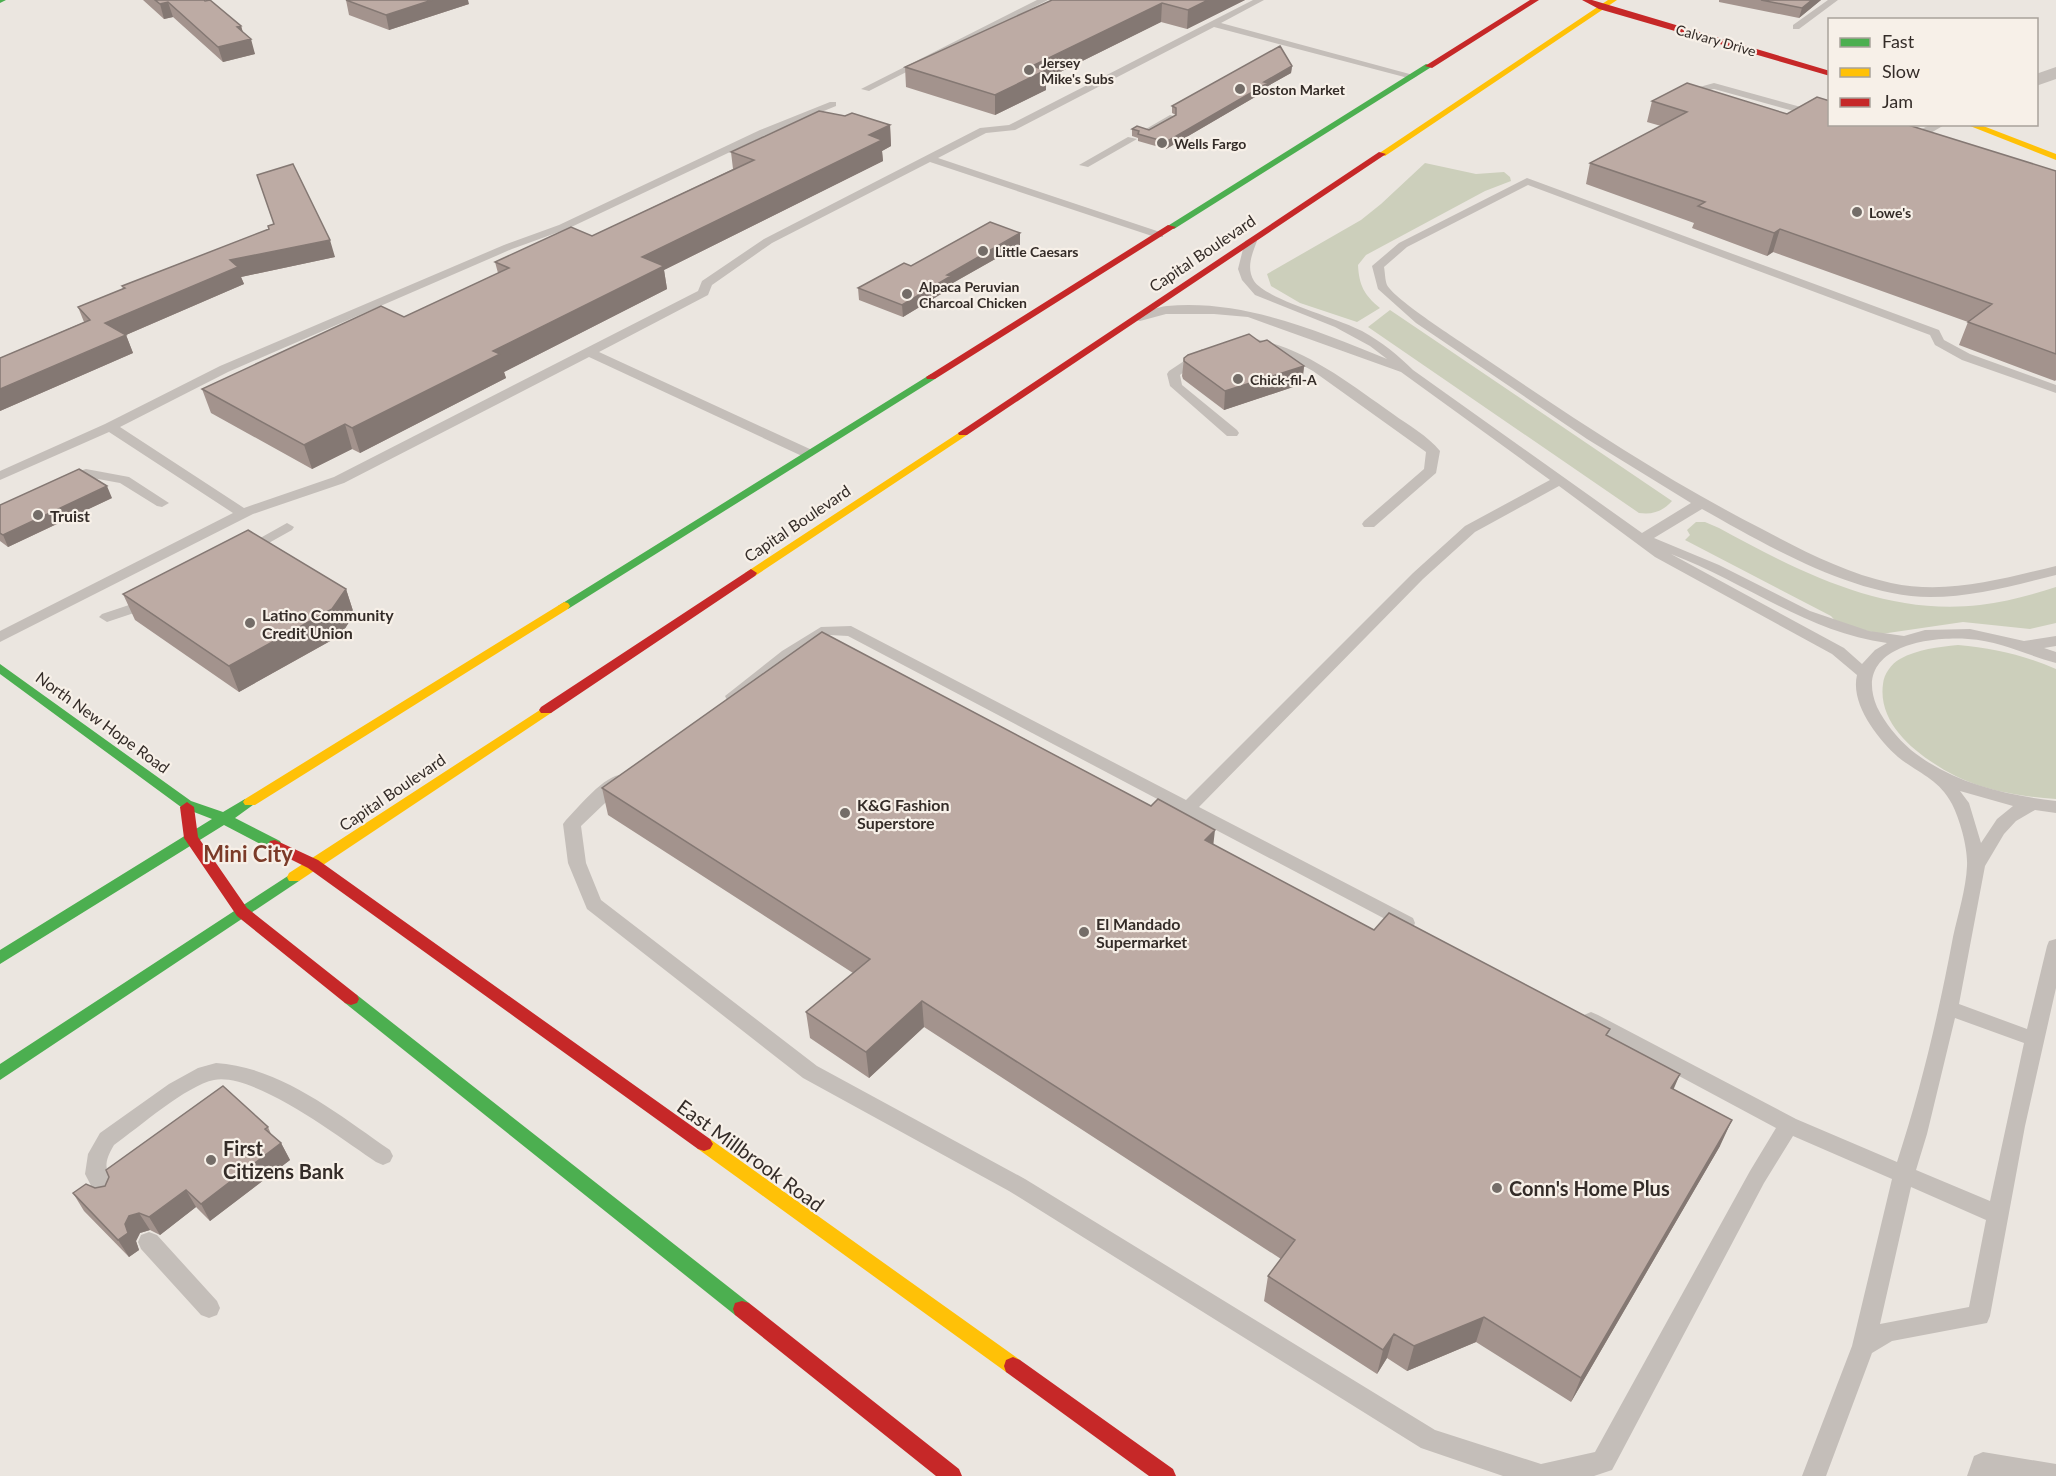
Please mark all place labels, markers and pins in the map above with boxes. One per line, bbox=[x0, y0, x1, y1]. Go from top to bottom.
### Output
place label: Jersey Mike's Subs bbox=[1041, 54, 1114, 87]
marker: Jersey Mike's Subs bbox=[1022, 63, 1036, 77]
place label: Boston Market bbox=[1252, 81, 1346, 98]
marker: Boston Market bbox=[1233, 82, 1247, 96]
place label: Wells Fargo bbox=[1174, 135, 1246, 152]
marker: Wells Fargo bbox=[1155, 136, 1169, 150]
place label: Lowe's bbox=[1869, 204, 1911, 221]
marker: Lowe's bbox=[1850, 205, 1864, 219]
place label: Little Caesars bbox=[995, 243, 1078, 260]
marker: Little Caesars bbox=[976, 244, 990, 258]
place label: Alpaca Peruvian Charcoal Chicken bbox=[918, 278, 1027, 311]
marker: Alpaca Peruvian Charcoal Chicken bbox=[900, 287, 914, 301]
place label: Chick-fil-A bbox=[1250, 371, 1317, 388]
marker: Chick-fil-A bbox=[1231, 372, 1245, 386]
place label: Truist bbox=[50, 506, 90, 525]
marker: Truist bbox=[31, 508, 45, 522]
place label: Latino Community Credit Union bbox=[262, 605, 394, 642]
marker: Latino Community Credit Union bbox=[243, 616, 257, 630]
place label: K&G Fashion Superstore bbox=[857, 795, 949, 832]
marker: K&G Fashion Superstore bbox=[838, 806, 852, 820]
place label: El Mandado Supermarket bbox=[1096, 914, 1187, 951]
marker: El Mandado Supermarket bbox=[1077, 925, 1091, 939]
place label: First Citizens Bank bbox=[223, 1136, 344, 1183]
marker: First Citizens Bank bbox=[204, 1153, 218, 1167]
place label: Conn's Home Plus bbox=[1509, 1176, 1670, 1200]
marker: Conn's Home Plus bbox=[1490, 1181, 1504, 1195]

